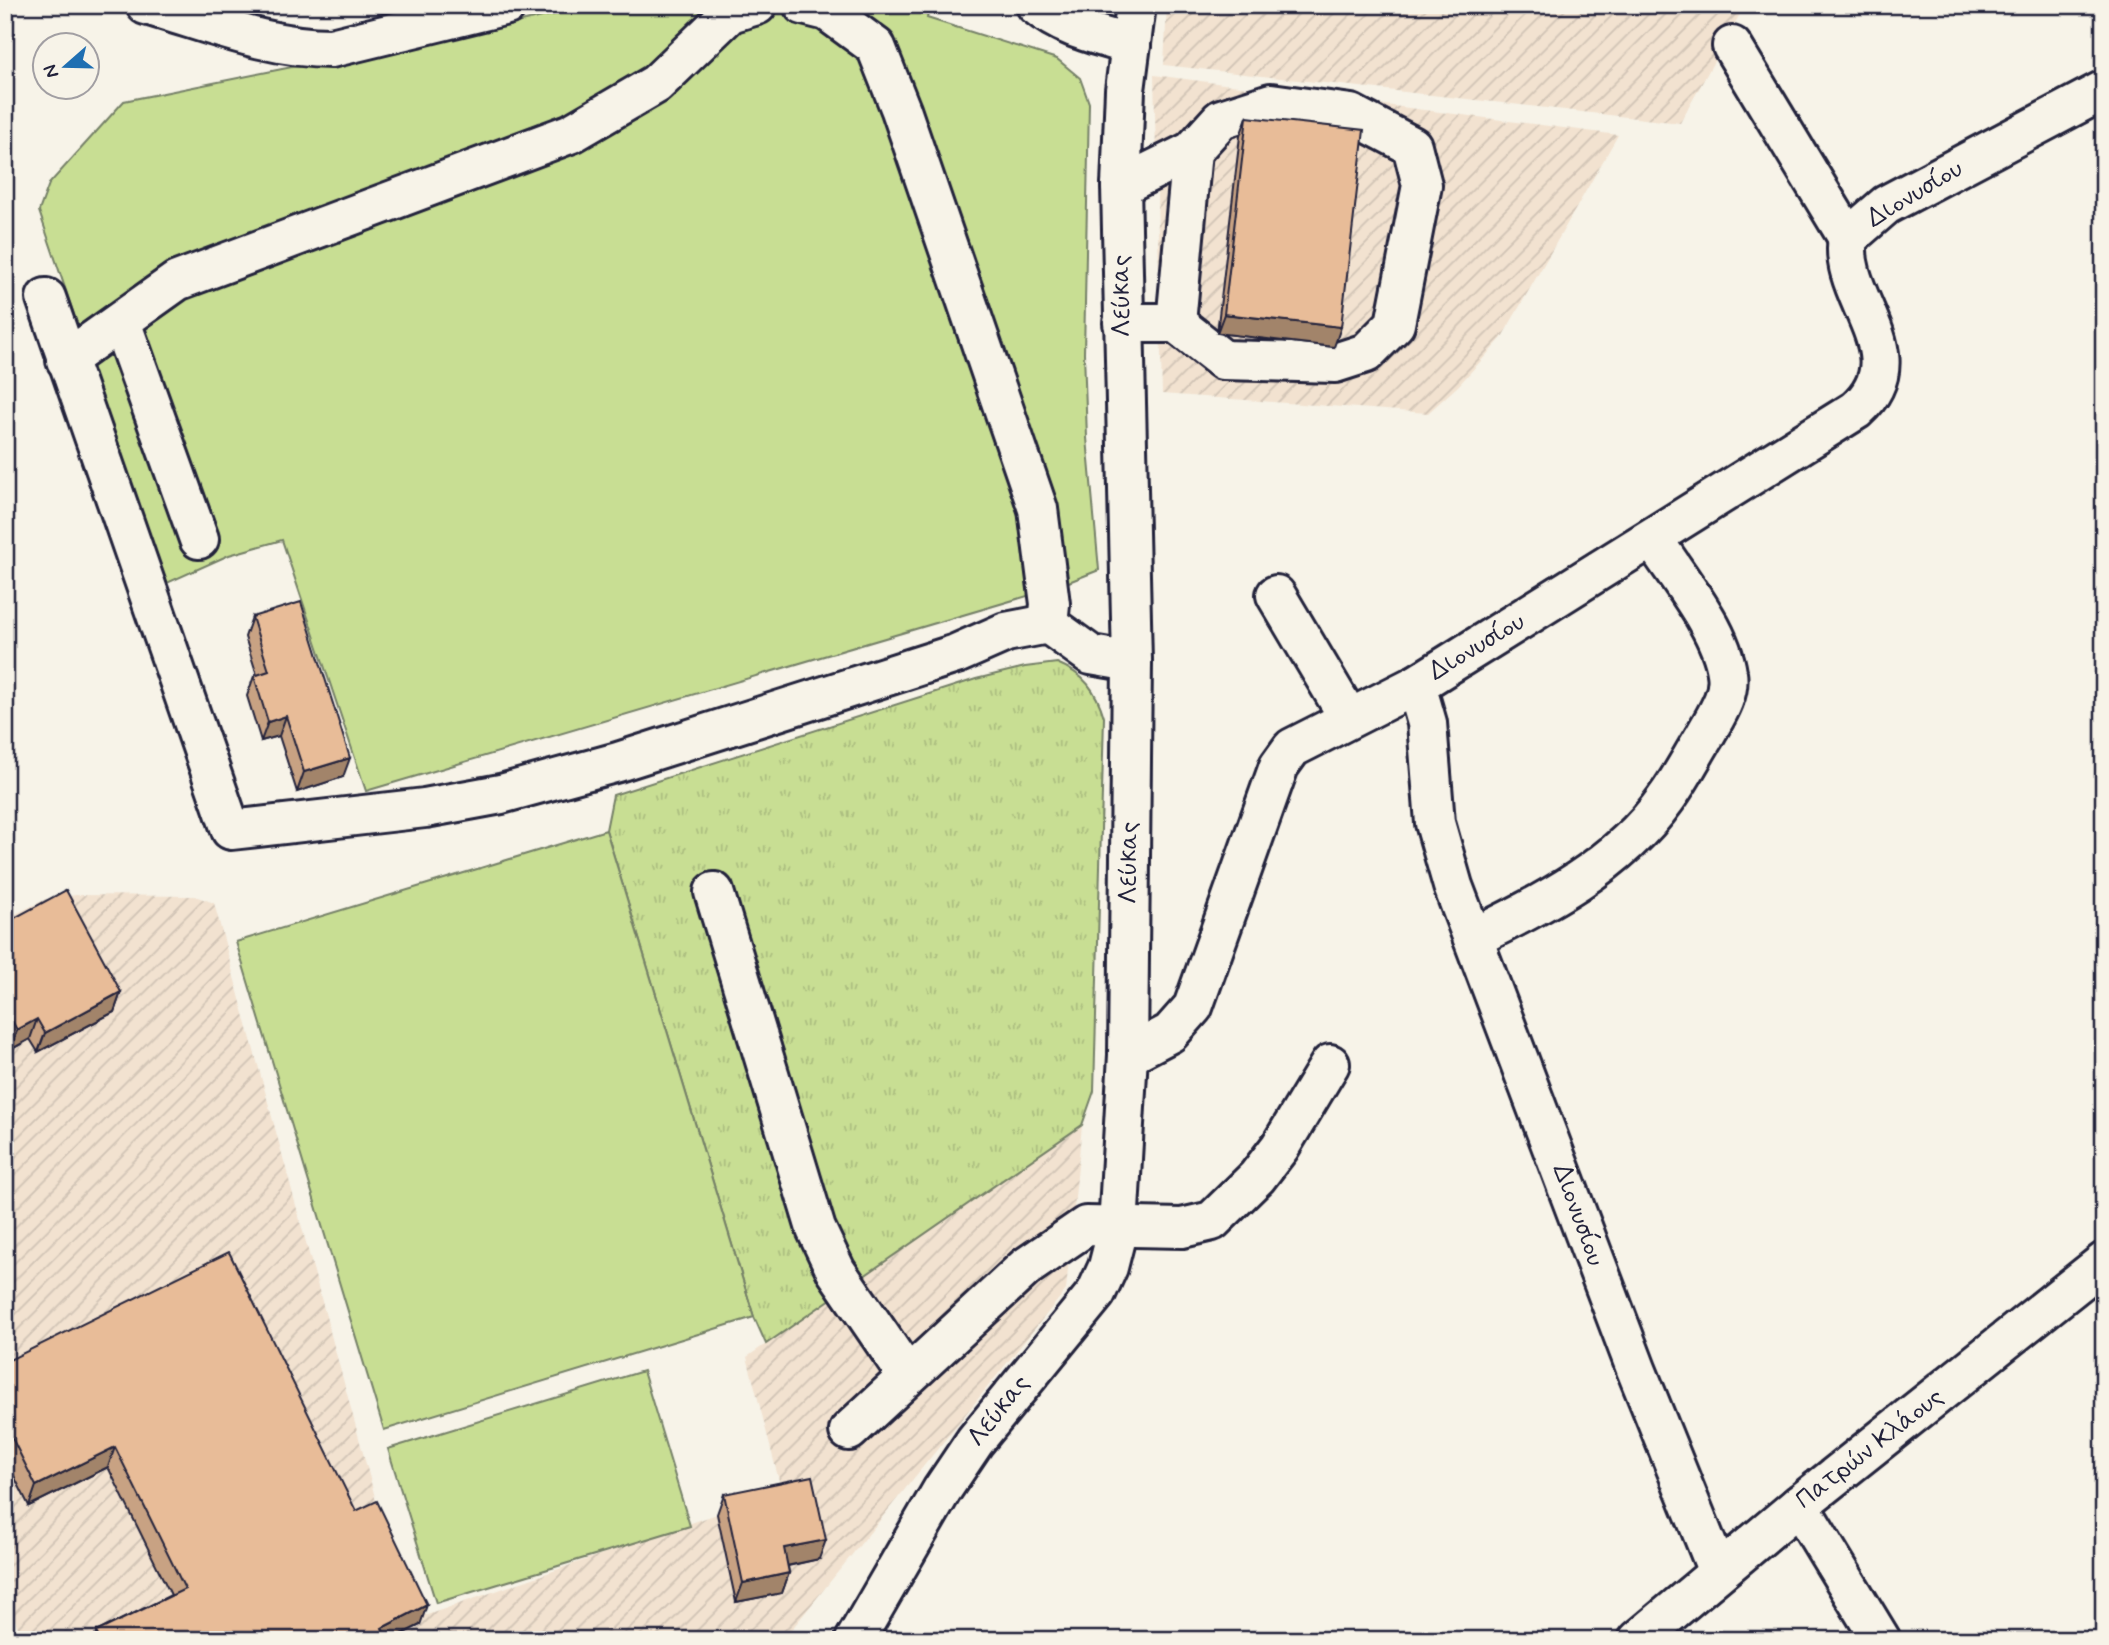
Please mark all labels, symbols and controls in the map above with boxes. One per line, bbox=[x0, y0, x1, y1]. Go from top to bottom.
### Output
north arrow bbox=[32, 32, 102, 102]
text: N bbox=[38, 61, 65, 82]
street label: Διονυσίου bbox=[1861, 152, 1969, 236]
street label: Λεύκας bbox=[1104, 254, 1140, 338]
street label: Διονυσίου bbox=[1423, 605, 1531, 689]
street label: Λεύκας bbox=[1112, 822, 1146, 904]
street label: Διονυσίου bbox=[1544, 1159, 1612, 1271]
street label: Λεύκας bbox=[960, 1368, 1038, 1454]
street label: Πατρών Κλάους bbox=[1789, 1381, 1951, 1517]

